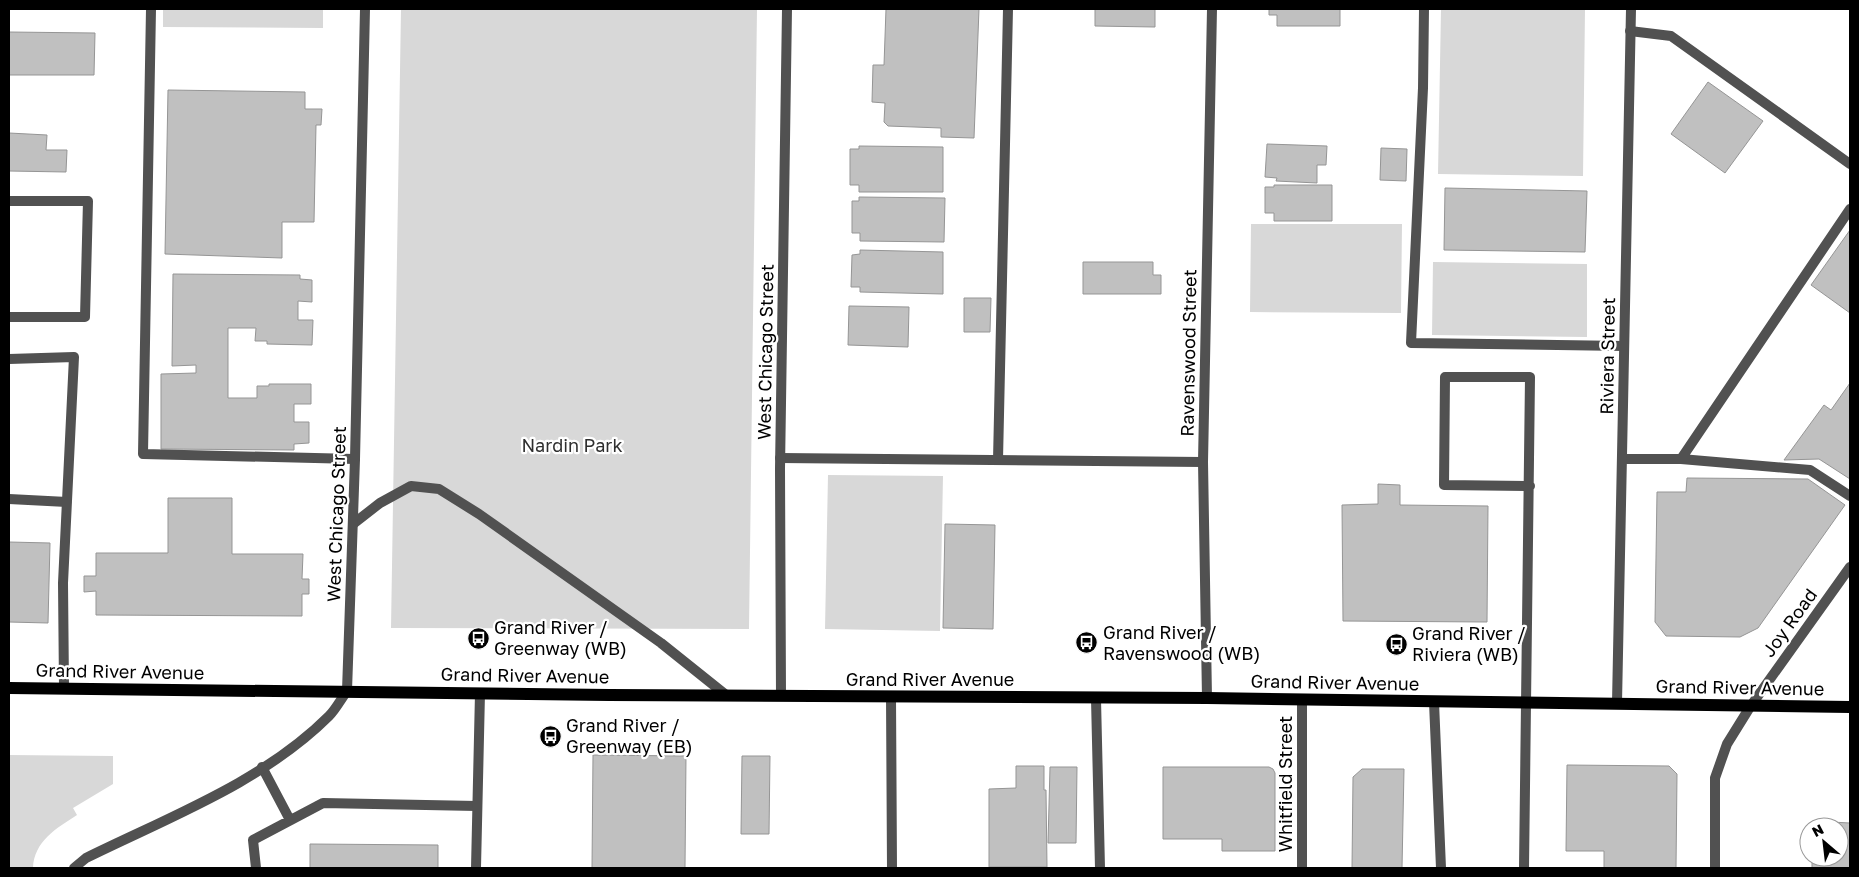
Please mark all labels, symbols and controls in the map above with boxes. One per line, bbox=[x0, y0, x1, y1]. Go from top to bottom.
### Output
street label: West Chicago Street bbox=[752, 264, 778, 440]
street label: Ravenswood Street bbox=[1176, 269, 1200, 437]
street label: Riviera Street bbox=[1595, 297, 1619, 415]
street label: West Chicago Street bbox=[322, 426, 350, 602]
park label: Nardin Park bbox=[521, 434, 623, 456]
street label: Joy Road bbox=[1757, 584, 1821, 661]
place label: Grand River / Greenway (WB) bbox=[494, 616, 627, 659]
place label: Grand River / Ravenswood (WB) bbox=[1103, 621, 1260, 664]
place label: Grand River / Riviera (WB) bbox=[1412, 622, 1526, 665]
bus stop icon: Grand River / Greenway (WB) bbox=[466, 626, 490, 650]
bus stop icon: Grand River / Ravenswood (WB) bbox=[1075, 631, 1099, 655]
bus stop icon: Grand River / Riviera (WB) bbox=[1384, 632, 1408, 656]
street label: Grand River Avenue bbox=[36, 659, 205, 683]
street label: Grand River Avenue bbox=[441, 663, 610, 687]
street label: Grand River Avenue bbox=[846, 668, 1014, 690]
street label: Grand River Avenue bbox=[1251, 670, 1420, 694]
street label: Grand River Avenue bbox=[1656, 675, 1825, 699]
place label: Grand River / Greenway (EB) bbox=[566, 714, 693, 757]
street label: Whitfield Street bbox=[1274, 716, 1296, 852]
bus stop icon: Grand River / Greenway (EB) bbox=[538, 724, 562, 748]
north arrow bbox=[1799, 817, 1849, 867]
text: N bbox=[1809, 820, 1826, 840]

